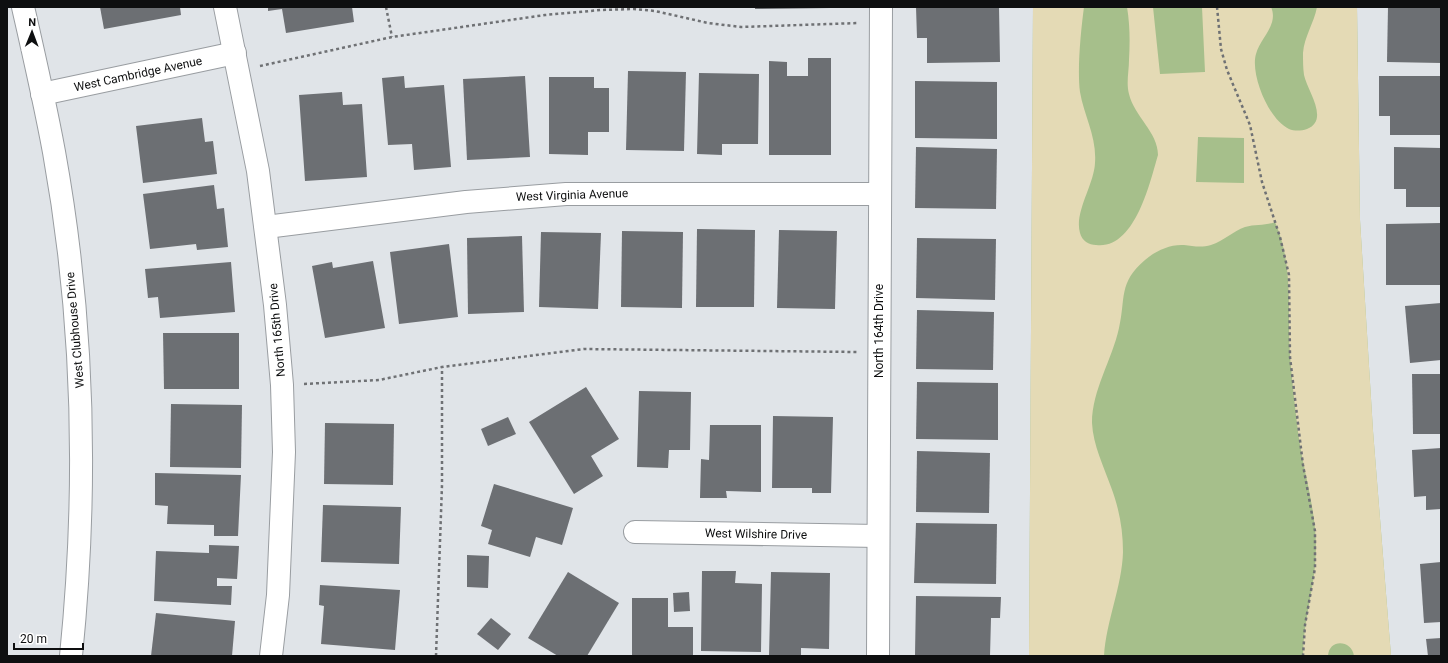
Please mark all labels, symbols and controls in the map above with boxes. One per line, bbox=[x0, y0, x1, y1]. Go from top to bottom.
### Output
north arrow bbox=[12, 12, 52, 52]
text: N bbox=[28, 16, 36, 29]
street label: West Cambridge Avenue bbox=[73, 54, 203, 94]
street label: West Virginia Avenue bbox=[516, 186, 628, 204]
street label: West Clubhouse Drive bbox=[63, 271, 87, 389]
street label: North 165th Drive bbox=[266, 283, 288, 377]
street label: North 164th Drive bbox=[872, 284, 886, 378]
street label: West Wilshire Drive bbox=[705, 526, 807, 542]
scale bar bbox=[14, 625, 83, 651]
text: 20 m bbox=[20, 632, 47, 646]

